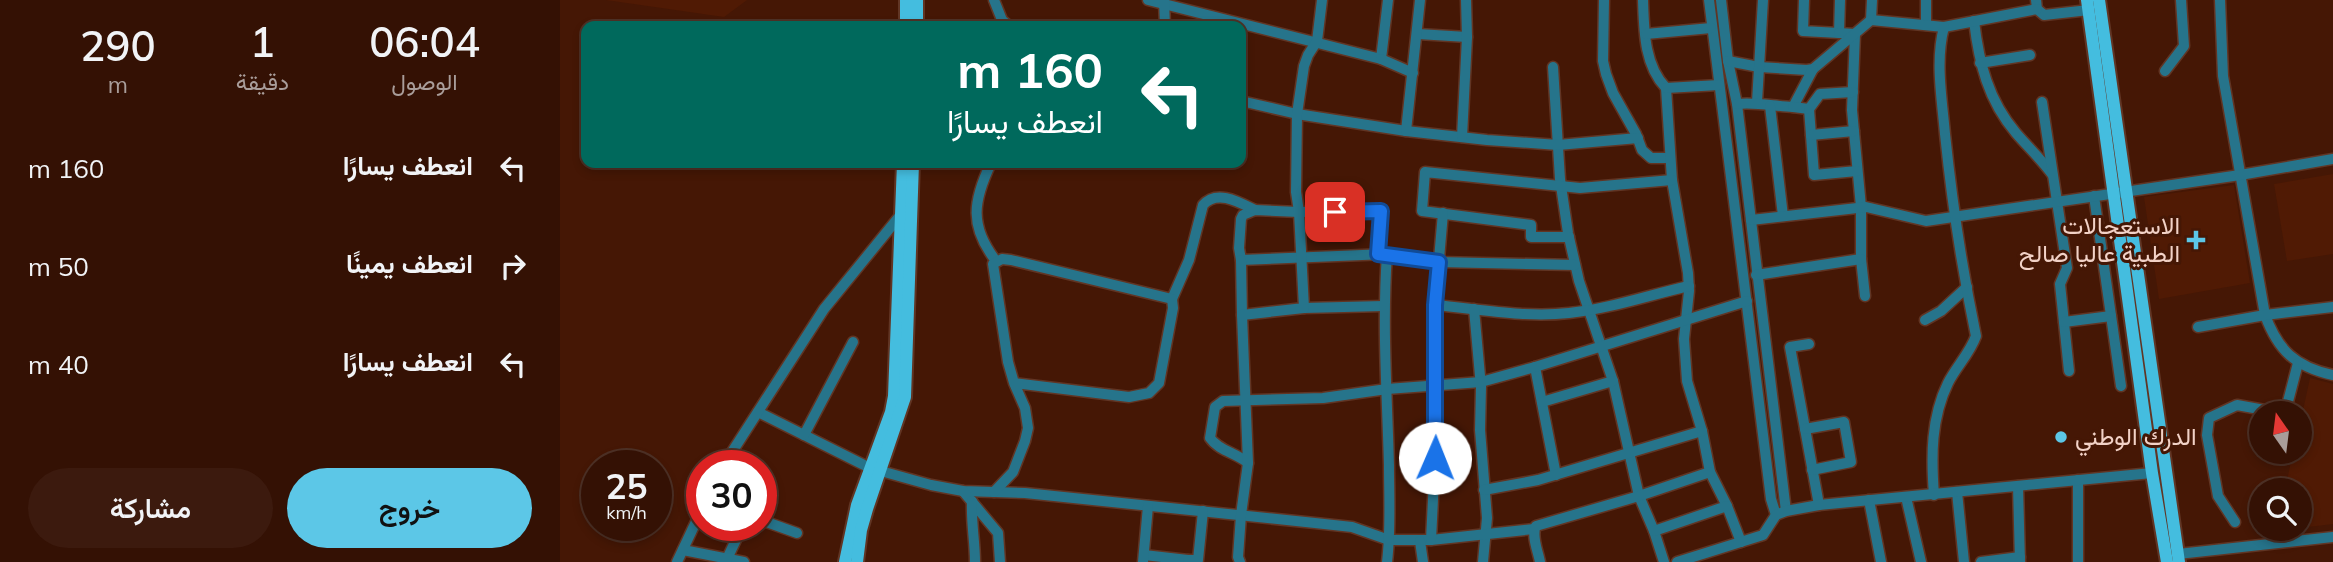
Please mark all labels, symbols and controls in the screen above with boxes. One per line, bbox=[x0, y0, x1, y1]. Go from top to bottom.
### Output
text: 1 bbox=[250, 15, 275, 68]
text: 06:04 bbox=[369, 15, 480, 68]
text: 290 bbox=[80, 19, 156, 72]
text: 160 m bbox=[957, 39, 1103, 100]
icon: left bbox=[1127, 49, 1218, 140]
text: دقيقة bbox=[236, 67, 289, 96]
text: الوصول bbox=[391, 67, 458, 96]
text: m bbox=[108, 70, 128, 99]
text: انعطف يسارًا bbox=[947, 101, 1103, 141]
text: انعطف يسارًا bbox=[343, 149, 473, 182]
icon: left bbox=[494, 149, 532, 187]
text: 160 m bbox=[28, 152, 104, 185]
pin bbox=[1305, 182, 1365, 242]
icon: arrive bbox=[1316, 193, 1354, 231]
place label: الاستعجالات الطبية عاليا صالح bbox=[2019, 210, 2180, 271]
marker: الاستعجالات الطبية عاليا صالح bbox=[2186, 230, 2206, 250]
text: انعطف يمينًا bbox=[346, 247, 473, 280]
icon: right bbox=[494, 247, 532, 285]
text: 50 m bbox=[28, 250, 89, 283]
text: انعطف يسارًا bbox=[343, 345, 473, 378]
icon: left bbox=[494, 345, 532, 383]
text: 40 m bbox=[28, 348, 89, 381]
north arrow bbox=[2249, 401, 2312, 464]
map controls bbox=[2249, 401, 2312, 541]
position arrow bbox=[1398, 421, 1472, 495]
place label: الدرك الوطني bbox=[2075, 421, 2197, 456]
marker: الدرك الوطني bbox=[2053, 429, 2069, 445]
speed limit sign: 30 bbox=[686, 450, 777, 541]
text: 25 bbox=[605, 464, 648, 508]
button: مشاركة bbox=[28, 468, 273, 548]
button: خروج bbox=[287, 468, 532, 548]
button: search bbox=[2249, 478, 2312, 541]
text: km/h bbox=[606, 501, 647, 524]

